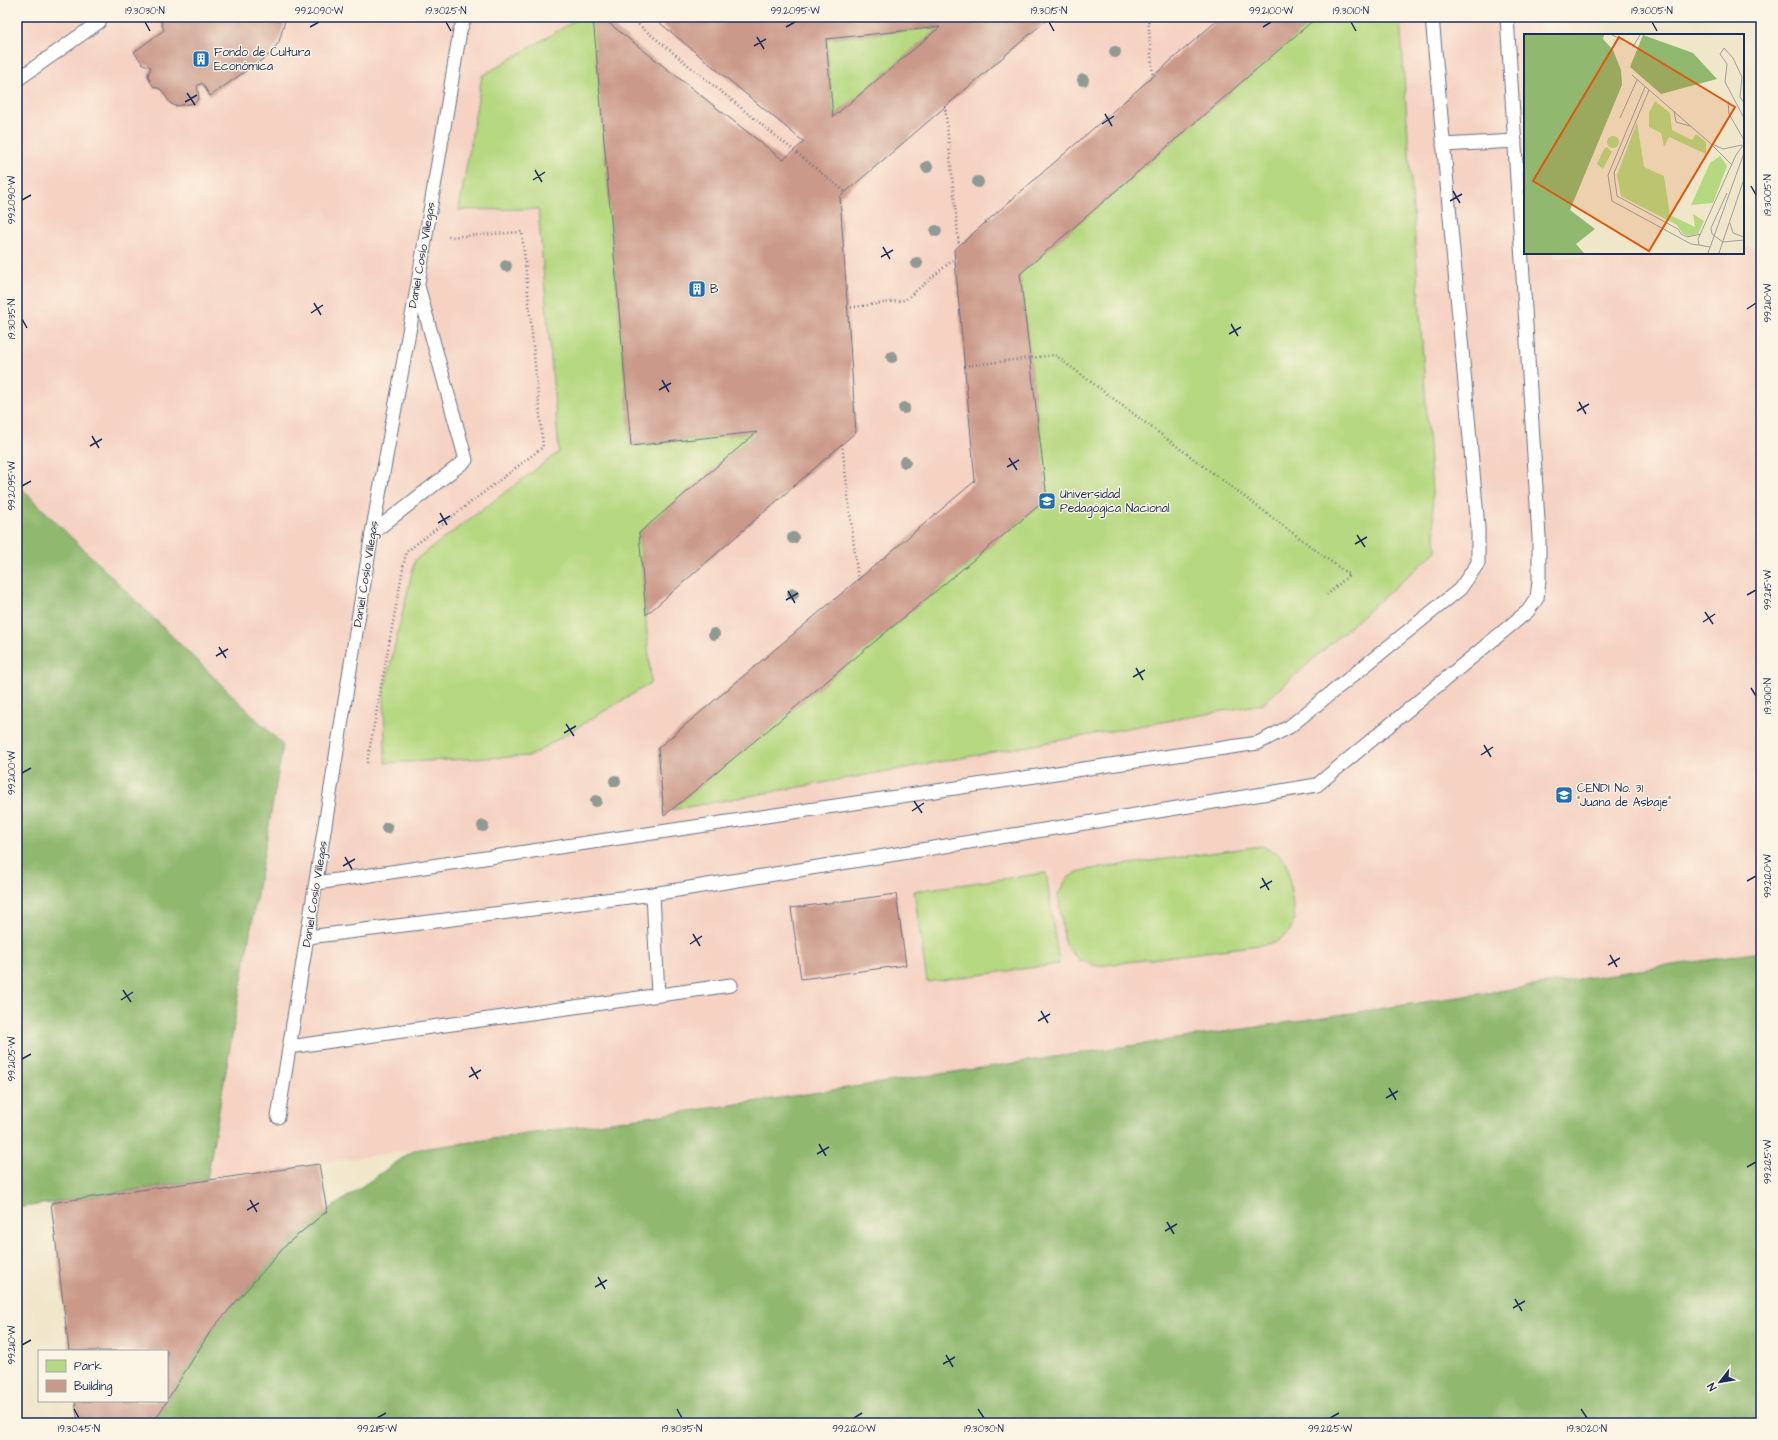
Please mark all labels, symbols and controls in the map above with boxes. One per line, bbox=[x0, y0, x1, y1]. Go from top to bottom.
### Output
text: 19.3030°N bbox=[125, 4, 165, 18]
text: 99.2090°W bbox=[295, 4, 344, 18]
text: 19.3025°N bbox=[425, 4, 467, 18]
text: 99.2095°W bbox=[770, 4, 820, 18]
text: 19.3015°N bbox=[1031, 4, 1067, 18]
text: 99.2100°W bbox=[1249, 4, 1294, 18]
text: 19.3010°N bbox=[1333, 4, 1369, 18]
text: 19.3005°N bbox=[1631, 4, 1673, 18]
inset map bbox=[1524, 34, 1744, 254]
place label: Fondo de Cultura Económica bbox=[214, 44, 310, 75]
building icon: Fondo de Cultura Económica bbox=[191, 49, 211, 69]
text: 19.3005°N bbox=[1761, 174, 1775, 216]
text: 99.2090°W bbox=[5, 175, 19, 224]
street label: Daniel Cosío Villegas bbox=[404, 201, 441, 310]
building icon: B bbox=[687, 279, 707, 299]
place label: B bbox=[710, 281, 719, 298]
text: 99.2110°W bbox=[1761, 283, 1775, 322]
text: 19.3035°N bbox=[5, 299, 19, 339]
text: 99.2095°W bbox=[5, 461, 19, 511]
place label: Universidad Pedagógica Nacional bbox=[1060, 486, 1170, 518]
school or university icon: Universidad Pedagógica Nacional bbox=[1037, 491, 1057, 511]
street label: Daniel Cosío Villegas bbox=[349, 520, 384, 629]
text: 99.2115°W bbox=[1761, 570, 1775, 610]
text: 19.3010°N bbox=[1761, 678, 1775, 714]
text: 99.2100°W bbox=[5, 750, 19, 795]
place label: CENDI No. 31 "Juana de Asbaje" bbox=[1577, 780, 1671, 811]
school or university icon: CENDI No. 31 "Juana de Asbaje" bbox=[1554, 785, 1574, 805]
street label: Daniel Cosío Villegas bbox=[298, 840, 333, 949]
text: 99.2120°W bbox=[1761, 854, 1775, 898]
text: 99.2105°W bbox=[5, 1036, 19, 1081]
text: 99.2125°W bbox=[1761, 1139, 1775, 1184]
text: 99.2110°W bbox=[5, 1325, 19, 1364]
legend bbox=[38, 1350, 168, 1402]
text: Park bbox=[74, 1358, 102, 1375]
north arrow bbox=[1700, 1362, 1740, 1402]
text: Building bbox=[74, 1378, 112, 1396]
text: N bbox=[1704, 1380, 1720, 1394]
text: 19.3045°N bbox=[58, 1422, 100, 1436]
text: 99.2115°W bbox=[357, 1422, 397, 1436]
text: 19.3035°N bbox=[662, 1422, 702, 1436]
text: 99.2120°W bbox=[832, 1422, 876, 1436]
text: 19.3030°N bbox=[964, 1422, 1004, 1436]
text: 99.2125°W bbox=[1308, 1422, 1353, 1436]
text: 19.3020°N bbox=[1567, 1422, 1607, 1436]

